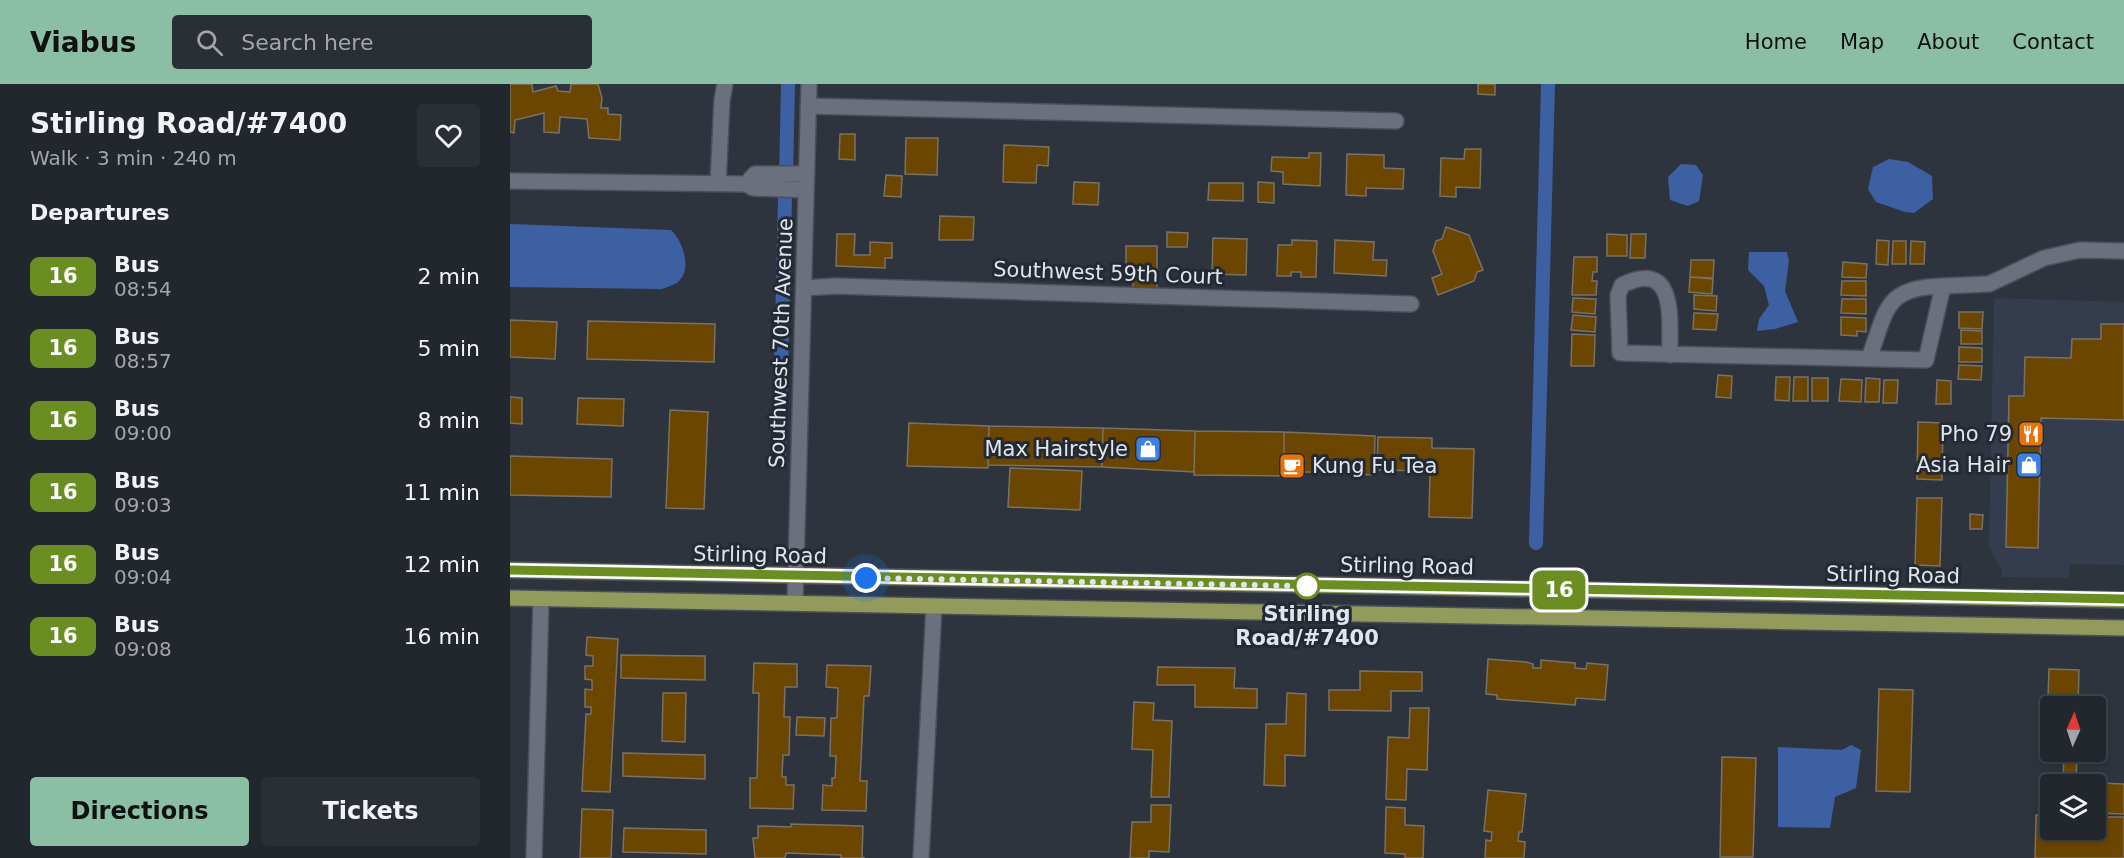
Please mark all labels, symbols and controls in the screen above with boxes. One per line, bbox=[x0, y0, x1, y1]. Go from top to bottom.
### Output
search box bbox=[172, 15, 592, 69]
text: Viabus bbox=[30, 26, 136, 59]
icon: search bbox=[193, 26, 226, 59]
text: Search here bbox=[241, 30, 373, 55]
text: Home bbox=[1745, 30, 1807, 54]
text: Map bbox=[1840, 30, 1884, 54]
text: About bbox=[1917, 30, 1979, 54]
text: Contact bbox=[2012, 30, 2094, 54]
button: heart bbox=[417, 104, 480, 167]
text: Stirling Road/#7400 bbox=[30, 107, 347, 140]
text: Walk · 3 min · 240 m bbox=[30, 146, 237, 170]
text: Departures bbox=[30, 200, 170, 225]
street label: Southwest 70th Avenue bbox=[765, 218, 797, 468]
text: Bus bbox=[114, 252, 160, 277]
street label: Southwest 59th Court bbox=[993, 257, 1223, 289]
text: 16 bbox=[48, 264, 78, 288]
text: 2 min bbox=[418, 264, 480, 289]
text: 08:54 bbox=[114, 277, 172, 301]
text: Bus bbox=[114, 324, 160, 349]
text: 16 bbox=[48, 336, 78, 360]
text: 5 min bbox=[418, 336, 480, 361]
text: 08:57 bbox=[114, 349, 172, 373]
text: Bus bbox=[114, 396, 160, 421]
text: 16 bbox=[48, 408, 78, 432]
text: 8 min bbox=[418, 408, 480, 433]
restaurant icon: Pho 79 bbox=[2016, 419, 2046, 449]
text: 09:00 bbox=[114, 421, 172, 445]
place label: Pho 79 bbox=[1940, 422, 2012, 446]
shop icon: Max Hairstyle bbox=[1133, 434, 1163, 464]
place label: Max Hairstyle bbox=[984, 437, 1128, 461]
shop icon: Asia Hair bbox=[2014, 450, 2044, 480]
cafe icon: Kung Fu Tea bbox=[1277, 451, 1307, 481]
place label: Asia Hair bbox=[1916, 453, 2010, 477]
place label: Kung Fu Tea bbox=[1312, 454, 1437, 478]
text: Bus bbox=[114, 468, 160, 493]
text: 16 bbox=[48, 480, 78, 504]
text: 11 min bbox=[404, 480, 480, 505]
text: 09:03 bbox=[114, 493, 172, 517]
text: Bus bbox=[114, 540, 160, 565]
street label: Stirling Road bbox=[693, 542, 827, 568]
text: 16 bbox=[48, 552, 78, 576]
text: 12 min bbox=[404, 552, 480, 577]
street label: Stirling Road bbox=[1340, 553, 1474, 579]
street label: Stirling Road bbox=[1826, 562, 1960, 588]
your location bbox=[851, 563, 881, 593]
text: 09:04 bbox=[114, 565, 172, 589]
line badge: 16 bbox=[1532, 570, 1586, 610]
marker: Stirling Road/#7400 bbox=[1294, 573, 1320, 599]
text: 16 bbox=[1544, 578, 1574, 602]
place label: Stirling Road/#7400 bbox=[1235, 602, 1379, 650]
text: Bus bbox=[114, 612, 160, 637]
text: 16 bbox=[48, 624, 78, 648]
text: 16 min bbox=[404, 624, 480, 649]
text: 09:08 bbox=[114, 637, 172, 661]
north arrow bbox=[2040, 696, 2106, 762]
map controls bbox=[2040, 696, 2106, 840]
button: layers bbox=[2040, 774, 2106, 840]
button: Directions bbox=[30, 777, 249, 846]
button: Tickets bbox=[261, 777, 480, 846]

